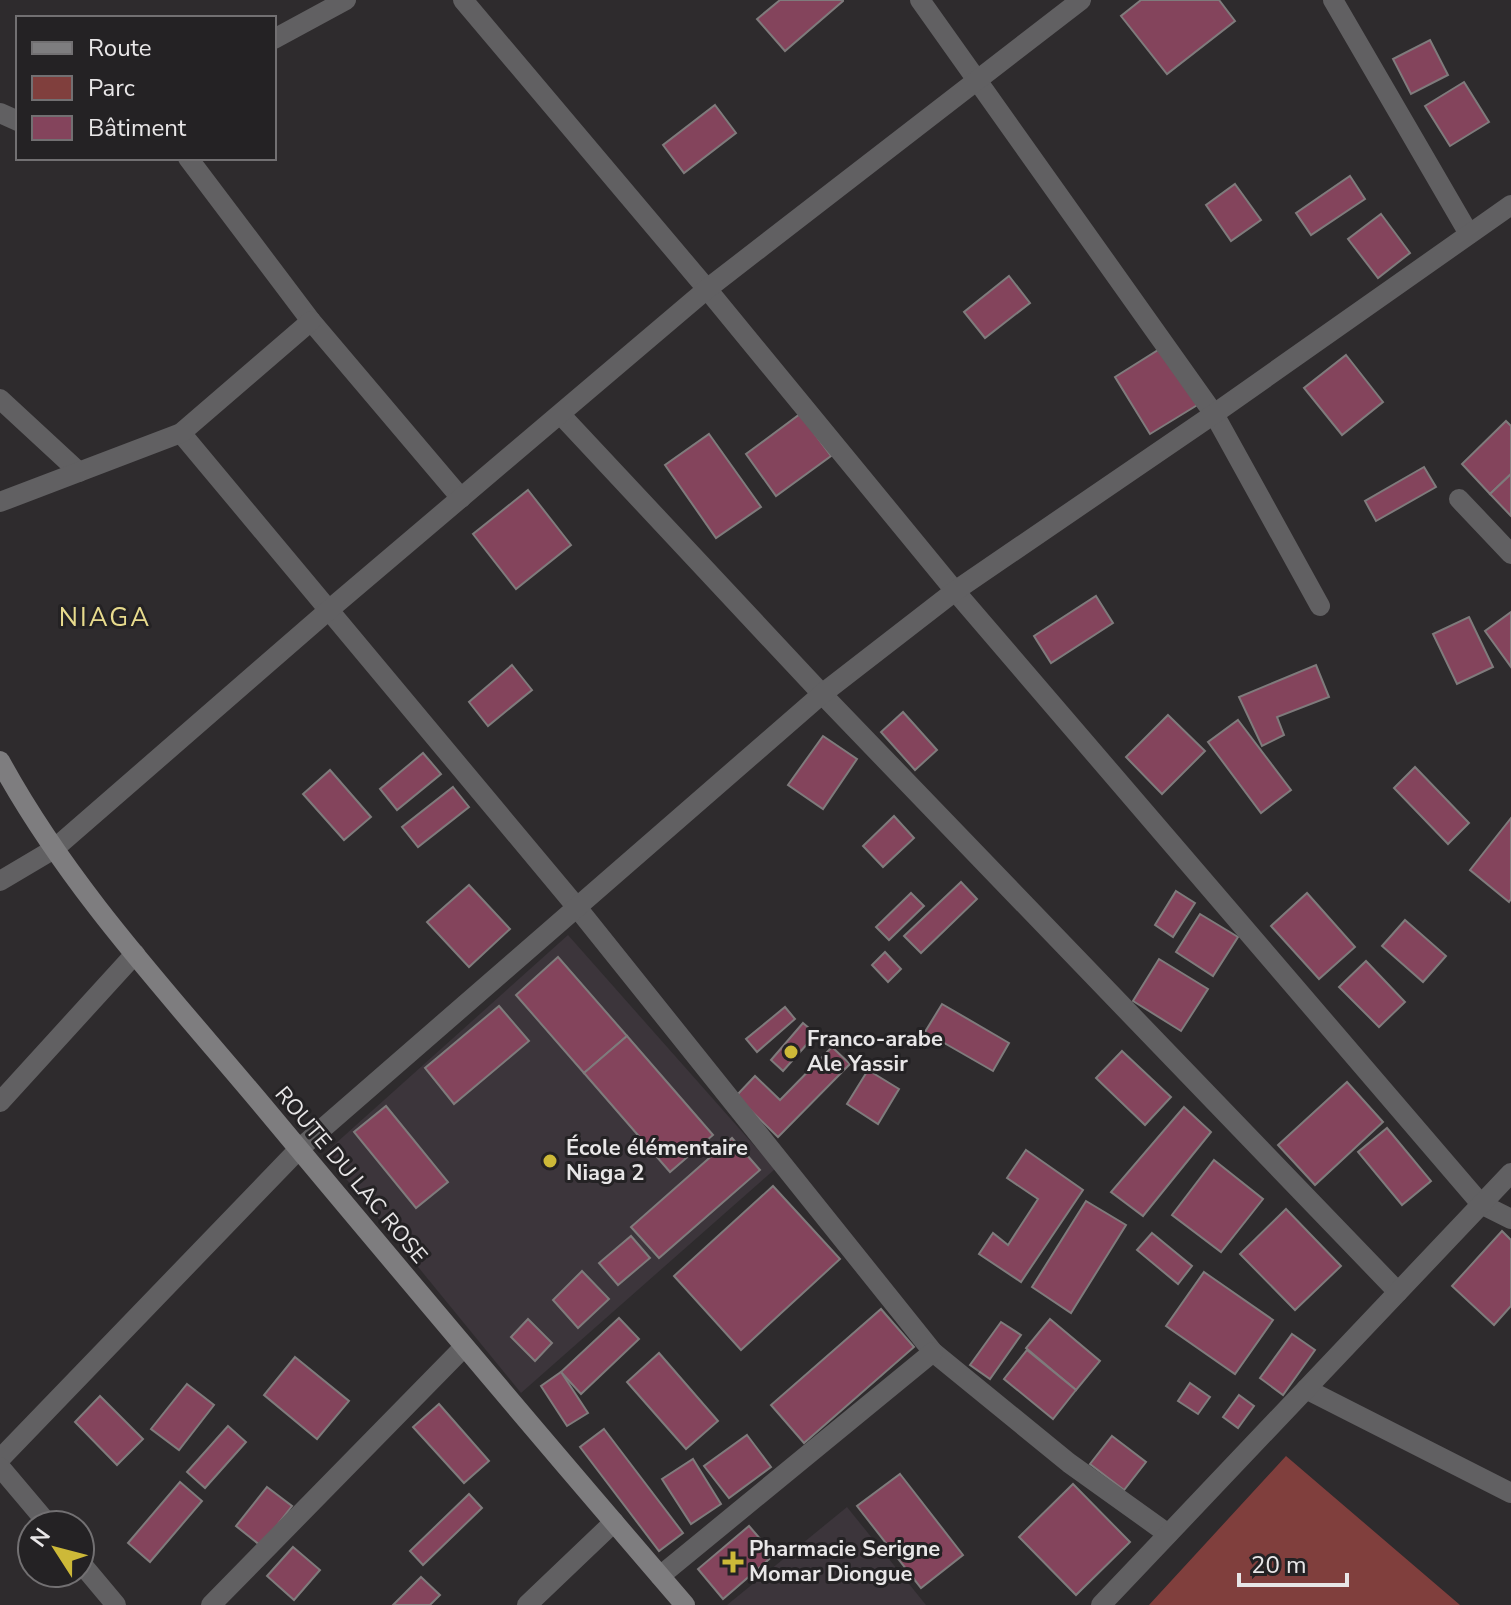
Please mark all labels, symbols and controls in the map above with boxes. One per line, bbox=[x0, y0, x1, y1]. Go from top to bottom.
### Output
legend bbox=[16, 16, 276, 160]
text: Route bbox=[88, 32, 152, 64]
text: Parc bbox=[88, 72, 135, 104]
text: Bâtiment bbox=[88, 112, 187, 144]
district label: NIAGA bbox=[59, 600, 151, 635]
place label: Franco-arabe Ale Yassir bbox=[807, 1024, 943, 1079]
marker: Franco-arabe Ale Yassir bbox=[782, 1043, 800, 1061]
street label: ROUTE DU LAC ROSE bbox=[268, 1080, 434, 1270]
place label: École élémentaire Niaga 2 bbox=[566, 1133, 748, 1188]
marker: École élémentaire Niaga 2 bbox=[541, 1152, 559, 1170]
north arrow bbox=[16, 1509, 96, 1589]
text: N bbox=[24, 1522, 58, 1553]
place label: Pharmacie Serigne Momar Diongue bbox=[749, 1534, 940, 1589]
scale bar bbox=[1239, 1537, 1347, 1587]
text: 20 m bbox=[1251, 1549, 1307, 1581]
marker: Pharmacie Serigne Momar Diongue bbox=[724, 1553, 742, 1571]

